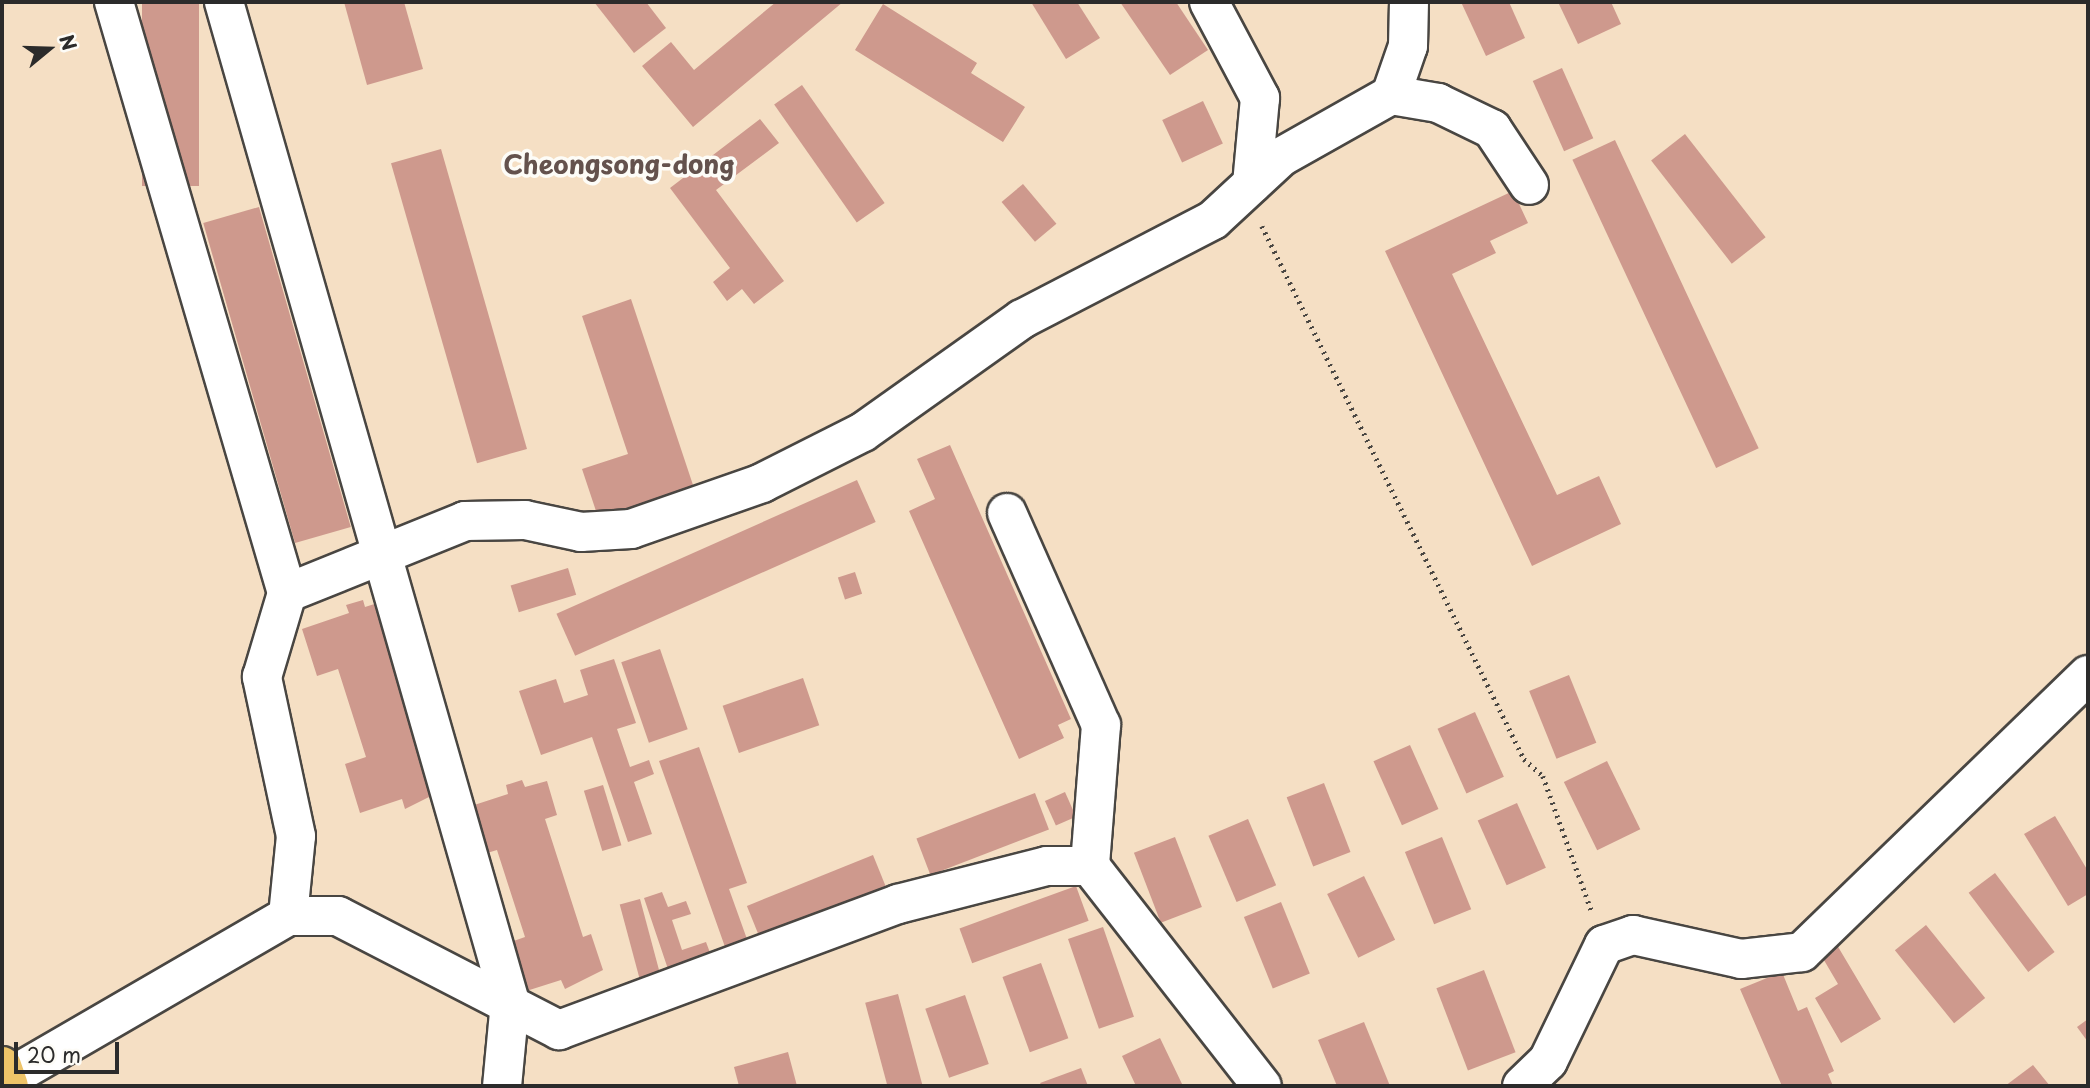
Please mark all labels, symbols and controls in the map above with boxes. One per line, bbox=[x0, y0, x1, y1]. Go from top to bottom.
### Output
north arrow bbox=[14, 14, 84, 84]
text: N bbox=[53, 30, 85, 54]
district label: Cheongsong-dong bbox=[503, 148, 735, 180]
scale bar bbox=[18, 1028, 122, 1072]
text: 20 m bbox=[27, 1038, 81, 1070]

